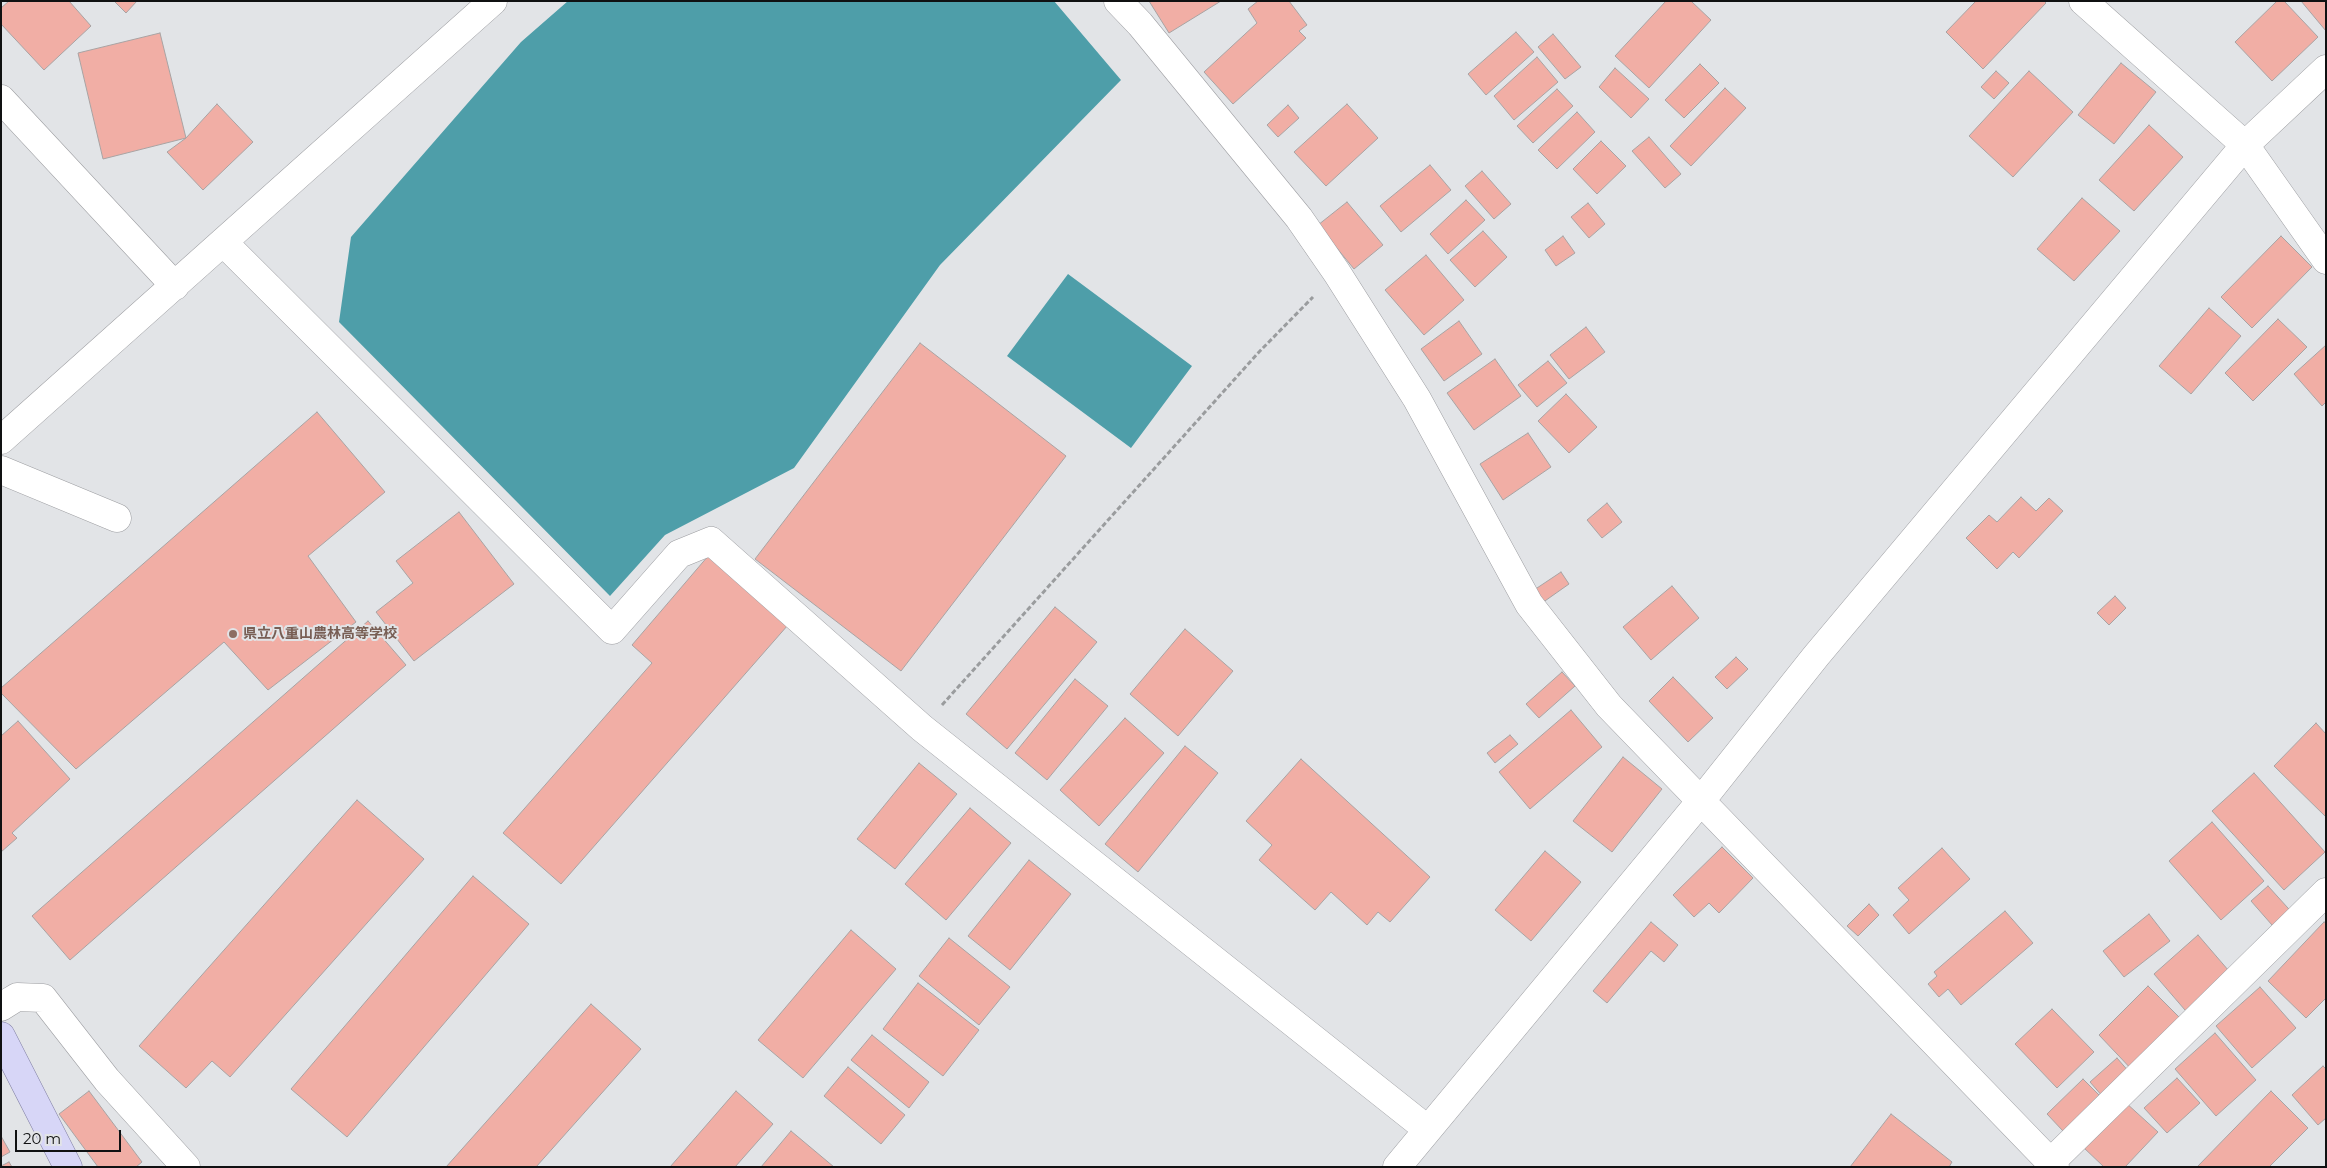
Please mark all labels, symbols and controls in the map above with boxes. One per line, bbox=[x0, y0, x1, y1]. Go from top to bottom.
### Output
place label: 県立八重山農林高等学校 bbox=[243, 626, 397, 642]
marker: 県立八重山農林高等学校 bbox=[227, 628, 239, 640]
scale bar bbox=[18, 1120, 124, 1152]
text: 20 m bbox=[23, 1129, 61, 1148]

